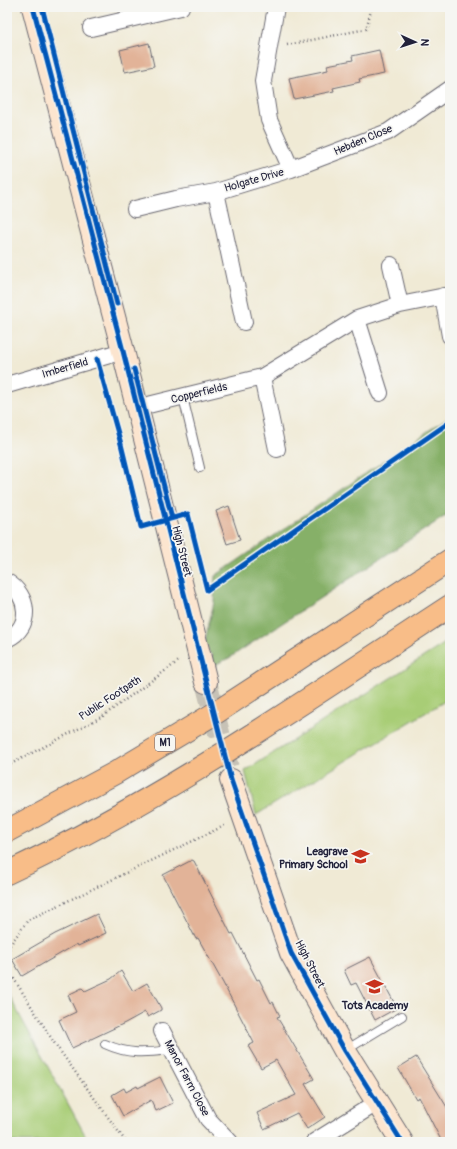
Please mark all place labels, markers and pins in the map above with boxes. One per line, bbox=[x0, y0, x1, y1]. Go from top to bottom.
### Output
place label: Leagrave Primary School bbox=[279, 845, 349, 871]
school or university icon: Leagrave Primary School bbox=[351, 847, 371, 867]
school or university icon: Tots Academy bbox=[365, 977, 385, 997]
place label: Tots Academy bbox=[341, 999, 408, 1012]

